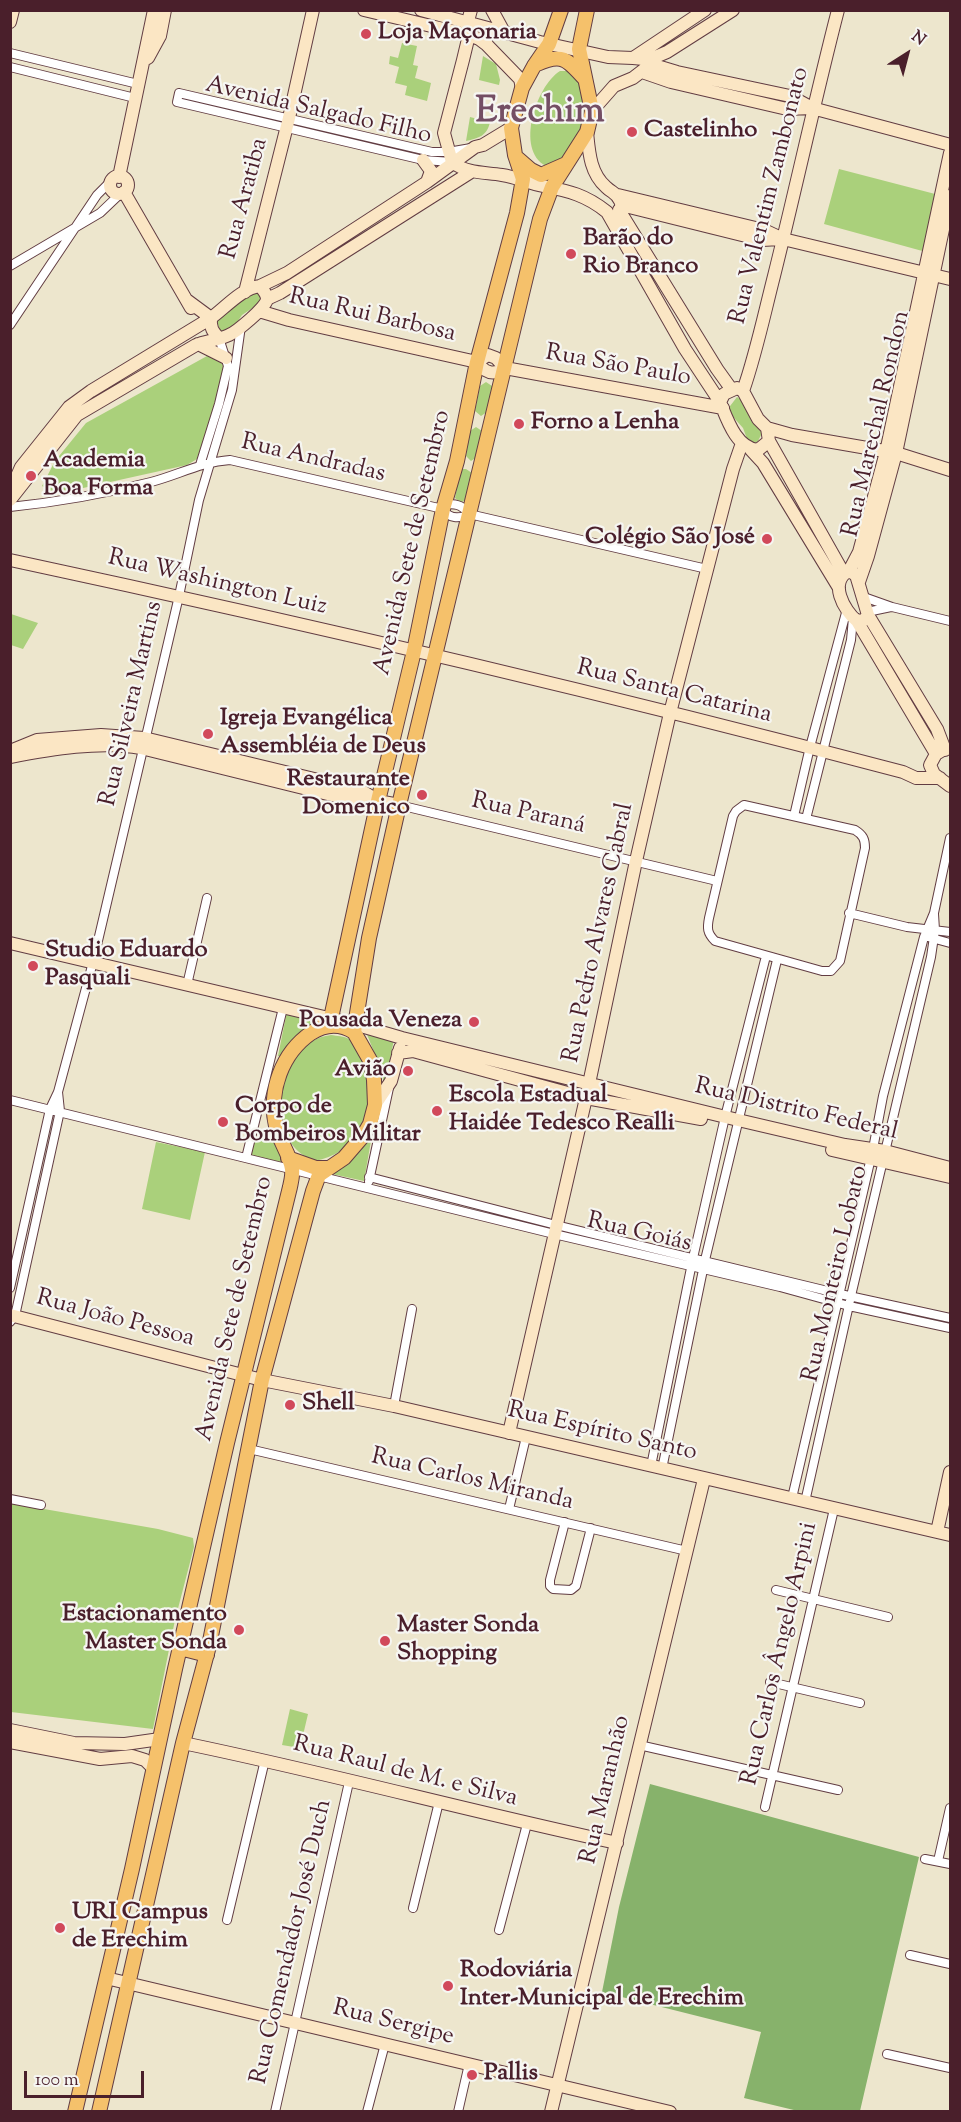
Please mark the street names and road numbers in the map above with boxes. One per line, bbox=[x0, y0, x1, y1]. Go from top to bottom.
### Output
street label: Rua Valentim Zambonato bbox=[725, 64, 817, 328]
street label: Avenida Salgado Filho bbox=[202, 72, 434, 152]
street label: Rua Aratiba bbox=[216, 135, 276, 263]
street label: Rua Rui Barbosa bbox=[286, 284, 458, 350]
street label: Rua Marechal Rondon bbox=[838, 308, 918, 540]
street label: Rua São Paulo bbox=[543, 340, 693, 394]
street label: Avenida Sete de Setembro bbox=[369, 408, 459, 678]
street label: Rua Andradas bbox=[238, 429, 388, 491]
street label: Rua Washington Luiz bbox=[105, 545, 329, 623]
street label: Rua Silveira Martins bbox=[95, 599, 171, 809]
street label: Rua Santa Catarina bbox=[573, 655, 775, 731]
street label: Rua Paraná bbox=[468, 788, 588, 842]
street label: Rua Pedro Alvares Cabral bbox=[558, 801, 642, 1065]
street label: Rua Distrito Federal bbox=[692, 1074, 900, 1148]
street label: Rua Monteiro Lobato bbox=[798, 1163, 876, 1385]
street label: Avenida Sete de Setembro bbox=[191, 1174, 281, 1444]
street label: Rua Goiás bbox=[584, 1208, 694, 1260]
street label: Rua João Pessoa bbox=[33, 1285, 197, 1355]
street label: Rua Espírito Santo bbox=[505, 1397, 699, 1469]
street label: Rua Carlos Miranda bbox=[368, 1444, 576, 1518]
street label: Rua Carlos Ângelo Arpini bbox=[737, 1520, 825, 1788]
street label: Rua Maranhão bbox=[576, 1713, 638, 1867]
street label: Rua Raul de M. e Silva bbox=[290, 1731, 520, 1815]
street label: Rua Comendador José Duch bbox=[246, 1797, 340, 2087]
street label: Rua Sergipe bbox=[329, 1995, 457, 2053]

